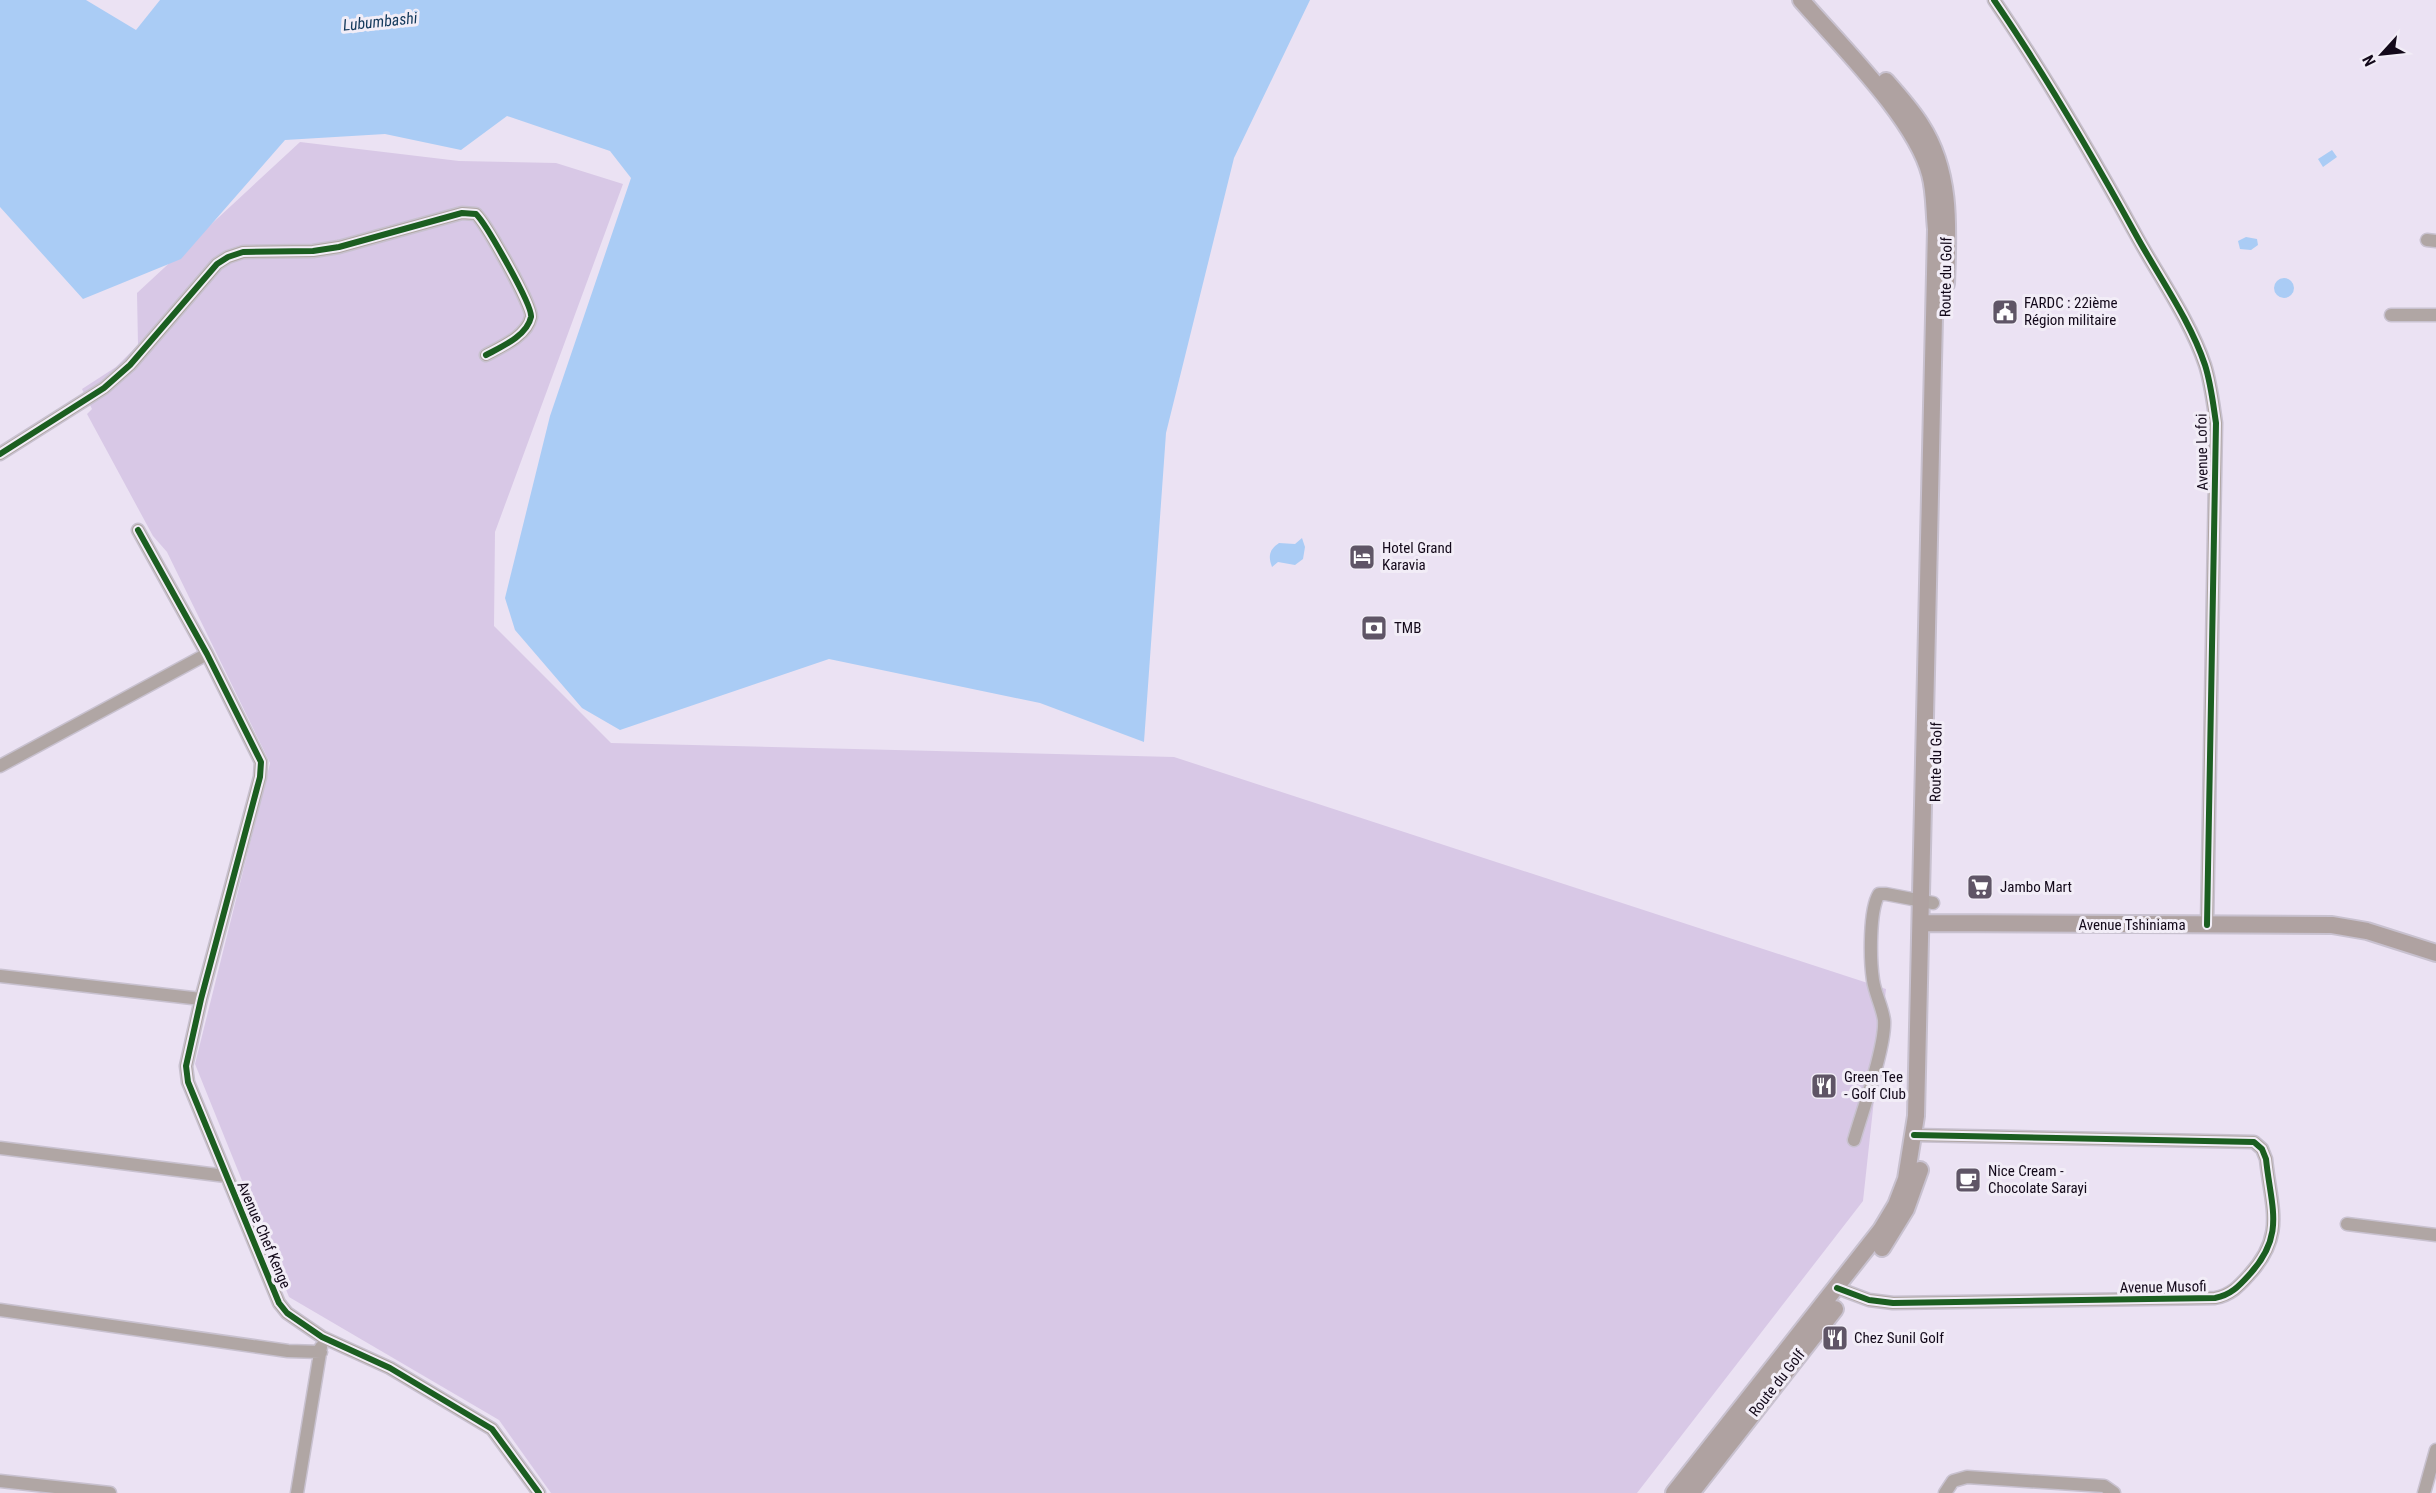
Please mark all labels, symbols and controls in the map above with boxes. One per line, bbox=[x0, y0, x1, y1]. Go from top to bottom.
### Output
water label: Lubumbashi bbox=[342, 8, 419, 35]
north arrow bbox=[2352, 24, 2412, 84]
text: N bbox=[2358, 52, 2380, 69]
street label: Route du Golf bbox=[1936, 236, 1956, 317]
place label: FARDC : 22ième Région militaire bbox=[2024, 294, 2118, 329]
public building icon: FARDC : 22ième Région militaire bbox=[1990, 297, 2020, 327]
street label: Avenue Lofoi bbox=[2192, 413, 2212, 491]
place label: Hotel Grand Karavia bbox=[1382, 539, 1452, 574]
hotel icon: Hotel Grand Karavia bbox=[1347, 542, 1377, 572]
bank icon: TMB bbox=[1359, 613, 1389, 643]
place label: TMB bbox=[1394, 619, 1421, 637]
street label: Route du Golf bbox=[1926, 721, 1946, 802]
supermarket icon: Jambo Mart bbox=[1965, 872, 1995, 902]
place label: Jambo Mart bbox=[2000, 878, 2072, 896]
street label: Avenue Tshiniama bbox=[2078, 916, 2186, 934]
place label: Green Tee - Golf Club bbox=[1844, 1068, 1906, 1103]
restaurant icon: Green Tee - Golf Club bbox=[1809, 1071, 1839, 1101]
place label: Nice Cream - Chocolate Sarayi bbox=[1988, 1162, 2087, 1197]
cafe icon: Nice Cream - Chocolate Sarayi bbox=[1953, 1165, 1983, 1195]
street label: Avenue Chef Kenge bbox=[233, 1179, 295, 1291]
street label: Avenue Musofi bbox=[2119, 1277, 2207, 1297]
restaurant icon: Chez Sunil Golf bbox=[1820, 1323, 1850, 1353]
place label: Chez Sunil Golf bbox=[1854, 1329, 1944, 1347]
street label: Route du Golf bbox=[1745, 1346, 1809, 1420]

